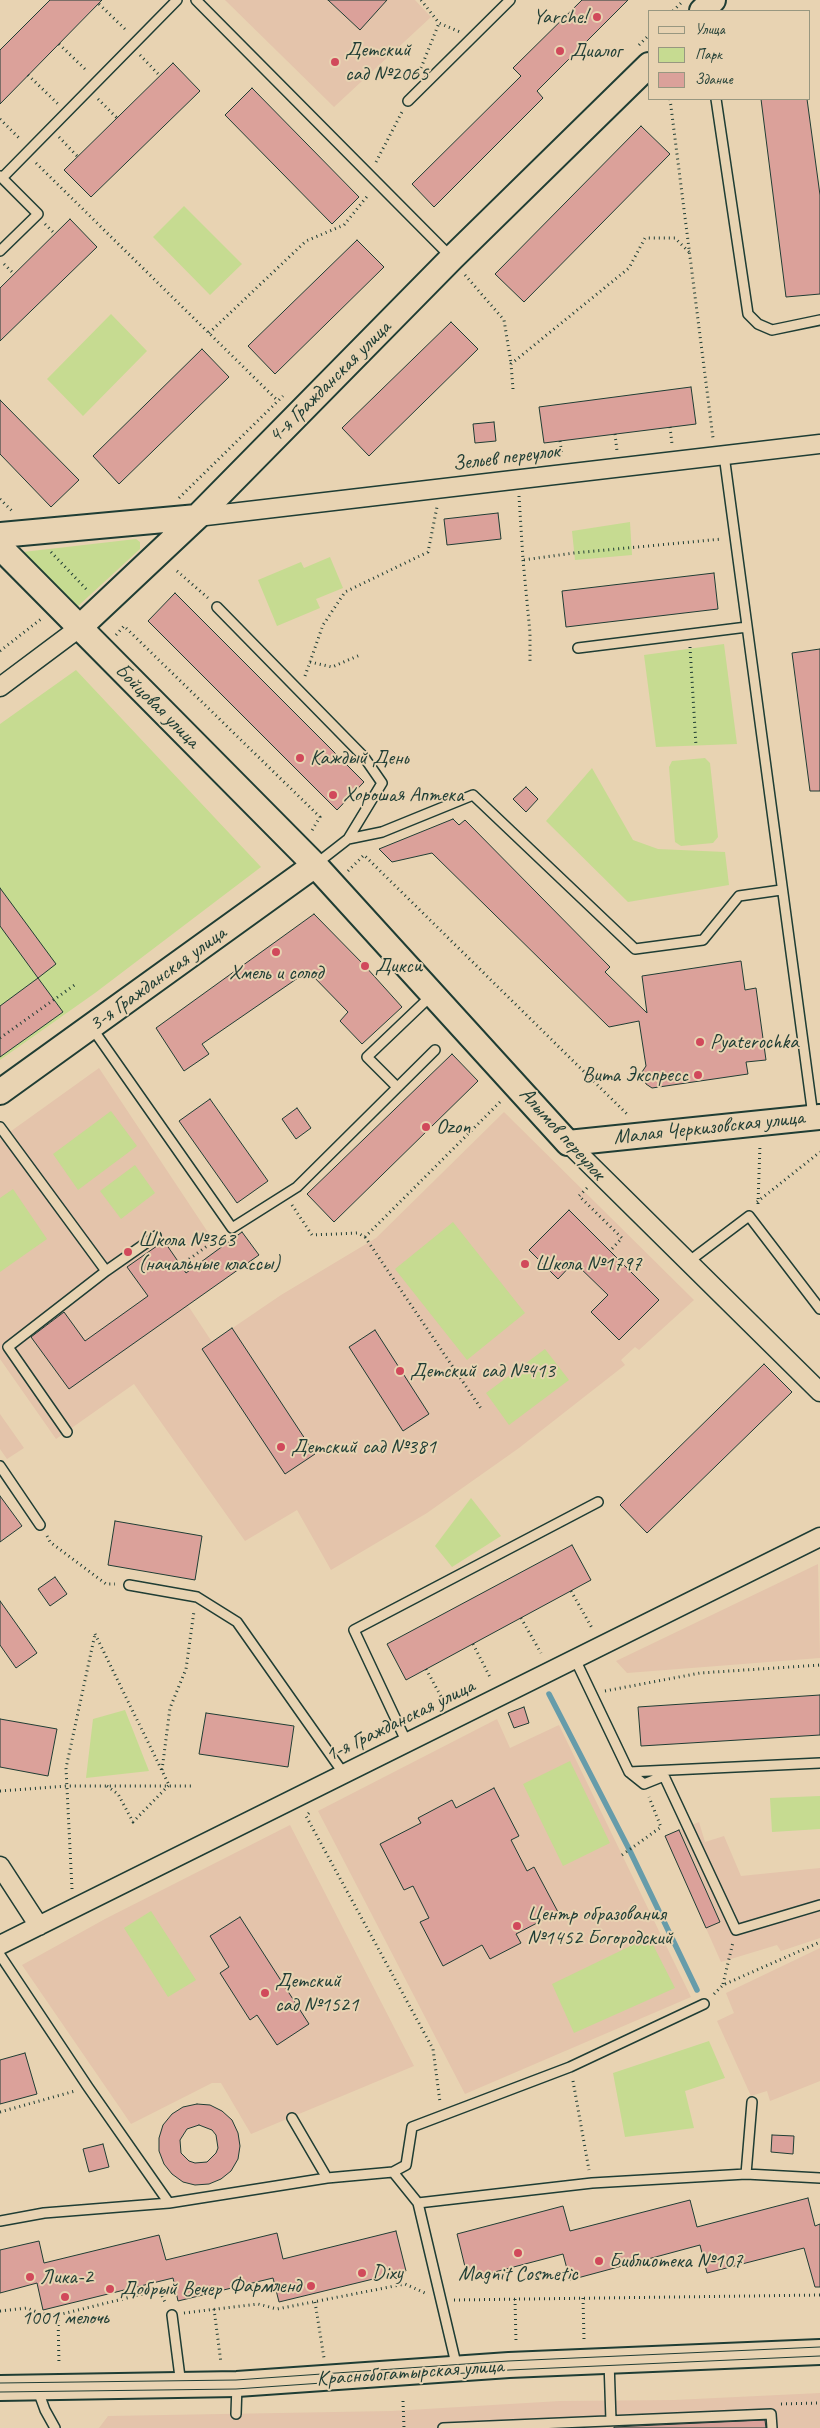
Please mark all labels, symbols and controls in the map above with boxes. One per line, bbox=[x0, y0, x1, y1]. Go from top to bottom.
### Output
place label: Yarche! bbox=[533, 4, 587, 30]
legend bbox=[648, 10, 810, 100]
marker: Yarche! bbox=[591, 11, 603, 23]
text: Улица bbox=[695, 20, 725, 39]
place label: Детский сад №2065 bbox=[345, 37, 428, 87]
place label: Диалог bbox=[570, 38, 621, 64]
marker: Диалог bbox=[554, 45, 566, 57]
text: Парк bbox=[695, 45, 722, 64]
marker: Детский сад №2065 bbox=[329, 56, 341, 68]
text: Здание bbox=[695, 70, 733, 89]
street label: 4-я Гражданская улица bbox=[263, 315, 397, 449]
street label: Зельев переулок bbox=[451, 439, 561, 477]
street label: Бойцовая улица bbox=[109, 658, 205, 754]
place label: Каждый День bbox=[310, 745, 408, 771]
marker: Каждый День bbox=[294, 752, 306, 764]
place label: Хорошая Аптека bbox=[343, 782, 463, 808]
marker: Хорошая Аптека bbox=[327, 789, 339, 801]
street label: 3-я Гражданская улица bbox=[85, 921, 231, 1037]
marker: Хмель и солод bbox=[270, 946, 282, 958]
place label: Дикси bbox=[375, 953, 422, 979]
place label: Хмель и солод bbox=[229, 960, 323, 986]
marker: Дикси bbox=[359, 960, 371, 972]
place label: Pyaterochka bbox=[710, 1029, 798, 1055]
marker: Pyaterochka bbox=[694, 1036, 706, 1048]
place label: Вита Экспресс bbox=[582, 1062, 688, 1088]
marker: Вита Экспресс bbox=[692, 1069, 704, 1081]
street label: Алымов переулок bbox=[514, 1082, 610, 1186]
street label: Малая Черкизовская улица bbox=[612, 1105, 806, 1151]
place label: Ozon bbox=[436, 1114, 471, 1140]
marker: Ozon bbox=[420, 1121, 432, 1133]
place label: Школа №363 (начальные классы) bbox=[138, 1227, 280, 1277]
marker: Школа №363 (начальные классы) bbox=[122, 1246, 134, 1258]
place label: Школа №1797 bbox=[535, 1251, 642, 1277]
marker: Школа №1797 bbox=[519, 1258, 531, 1270]
place label: Детский сад №413 bbox=[410, 1358, 555, 1384]
marker: Детский сад №413 bbox=[394, 1365, 406, 1377]
place label: Детский сад №381 bbox=[291, 1434, 436, 1460]
marker: Детский сад №381 bbox=[275, 1441, 287, 1453]
street label: 1-я Гражданская улица bbox=[321, 1674, 479, 1768]
place label: Центр образования №1452 Богородский bbox=[527, 1901, 672, 1951]
marker: Центр образования №1452 Богородский bbox=[511, 1920, 523, 1932]
place label: Детский сад №1521 bbox=[275, 1968, 358, 2018]
marker: Детский сад №1521 bbox=[259, 1987, 271, 1999]
marker: Magnit Cosmetic bbox=[512, 2247, 524, 2259]
place label: Библиотека №107 bbox=[609, 2248, 742, 2274]
marker: Библиотека №107 bbox=[593, 2255, 605, 2267]
place label: Dixy bbox=[372, 2260, 403, 2286]
place label: Magnit Cosmetic bbox=[458, 2261, 578, 2287]
place label: Лика-2 bbox=[40, 2264, 93, 2290]
marker: Dixy bbox=[356, 2267, 368, 2279]
marker: Лика-2 bbox=[24, 2271, 36, 2283]
place label: Фармленд bbox=[229, 2273, 301, 2299]
place label: Добрый Вечер bbox=[120, 2276, 221, 2302]
marker: Фармленд bbox=[305, 2280, 317, 2292]
marker: Добрый Вечер bbox=[104, 2283, 116, 2295]
marker: 1001 мелочь bbox=[59, 2291, 71, 2303]
place label: 1001 мелочь bbox=[21, 2305, 109, 2331]
street label: Краснобогатырская улица bbox=[316, 2354, 504, 2392]

